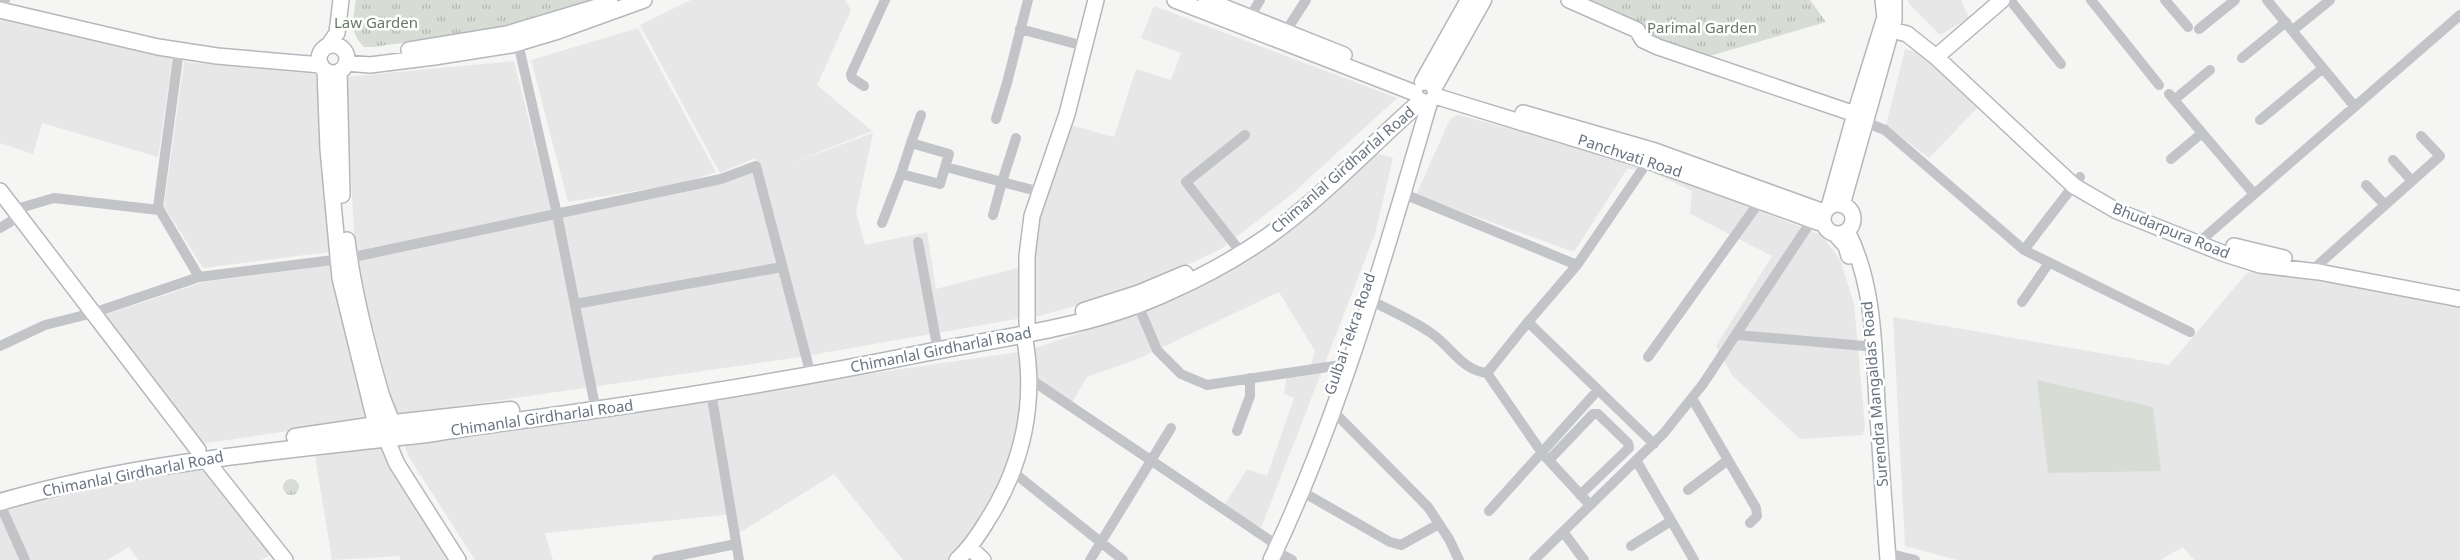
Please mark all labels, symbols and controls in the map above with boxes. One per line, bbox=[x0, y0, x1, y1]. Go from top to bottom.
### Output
park label: Law Garden bbox=[334, 12, 418, 32]
park label: Parimal Garden bbox=[1647, 17, 1757, 37]
street label: Chimanlal Girdharlal Road bbox=[1266, 101, 1418, 237]
street label: Panchvati Road bbox=[1576, 129, 1685, 181]
street label: Bhudarpura Road bbox=[2110, 197, 2233, 263]
street label: Gulbai Tekra Road bbox=[1319, 270, 1379, 397]
street label: Surendra Mangaldas Road bbox=[1856, 300, 1892, 488]
street label: Chimanlal Girdharlal Road bbox=[848, 322, 1033, 376]
street label: Chimanlal Girdharlal Road bbox=[449, 394, 634, 440]
street label: Chimanlal Girdharlal Road bbox=[40, 446, 225, 500]

